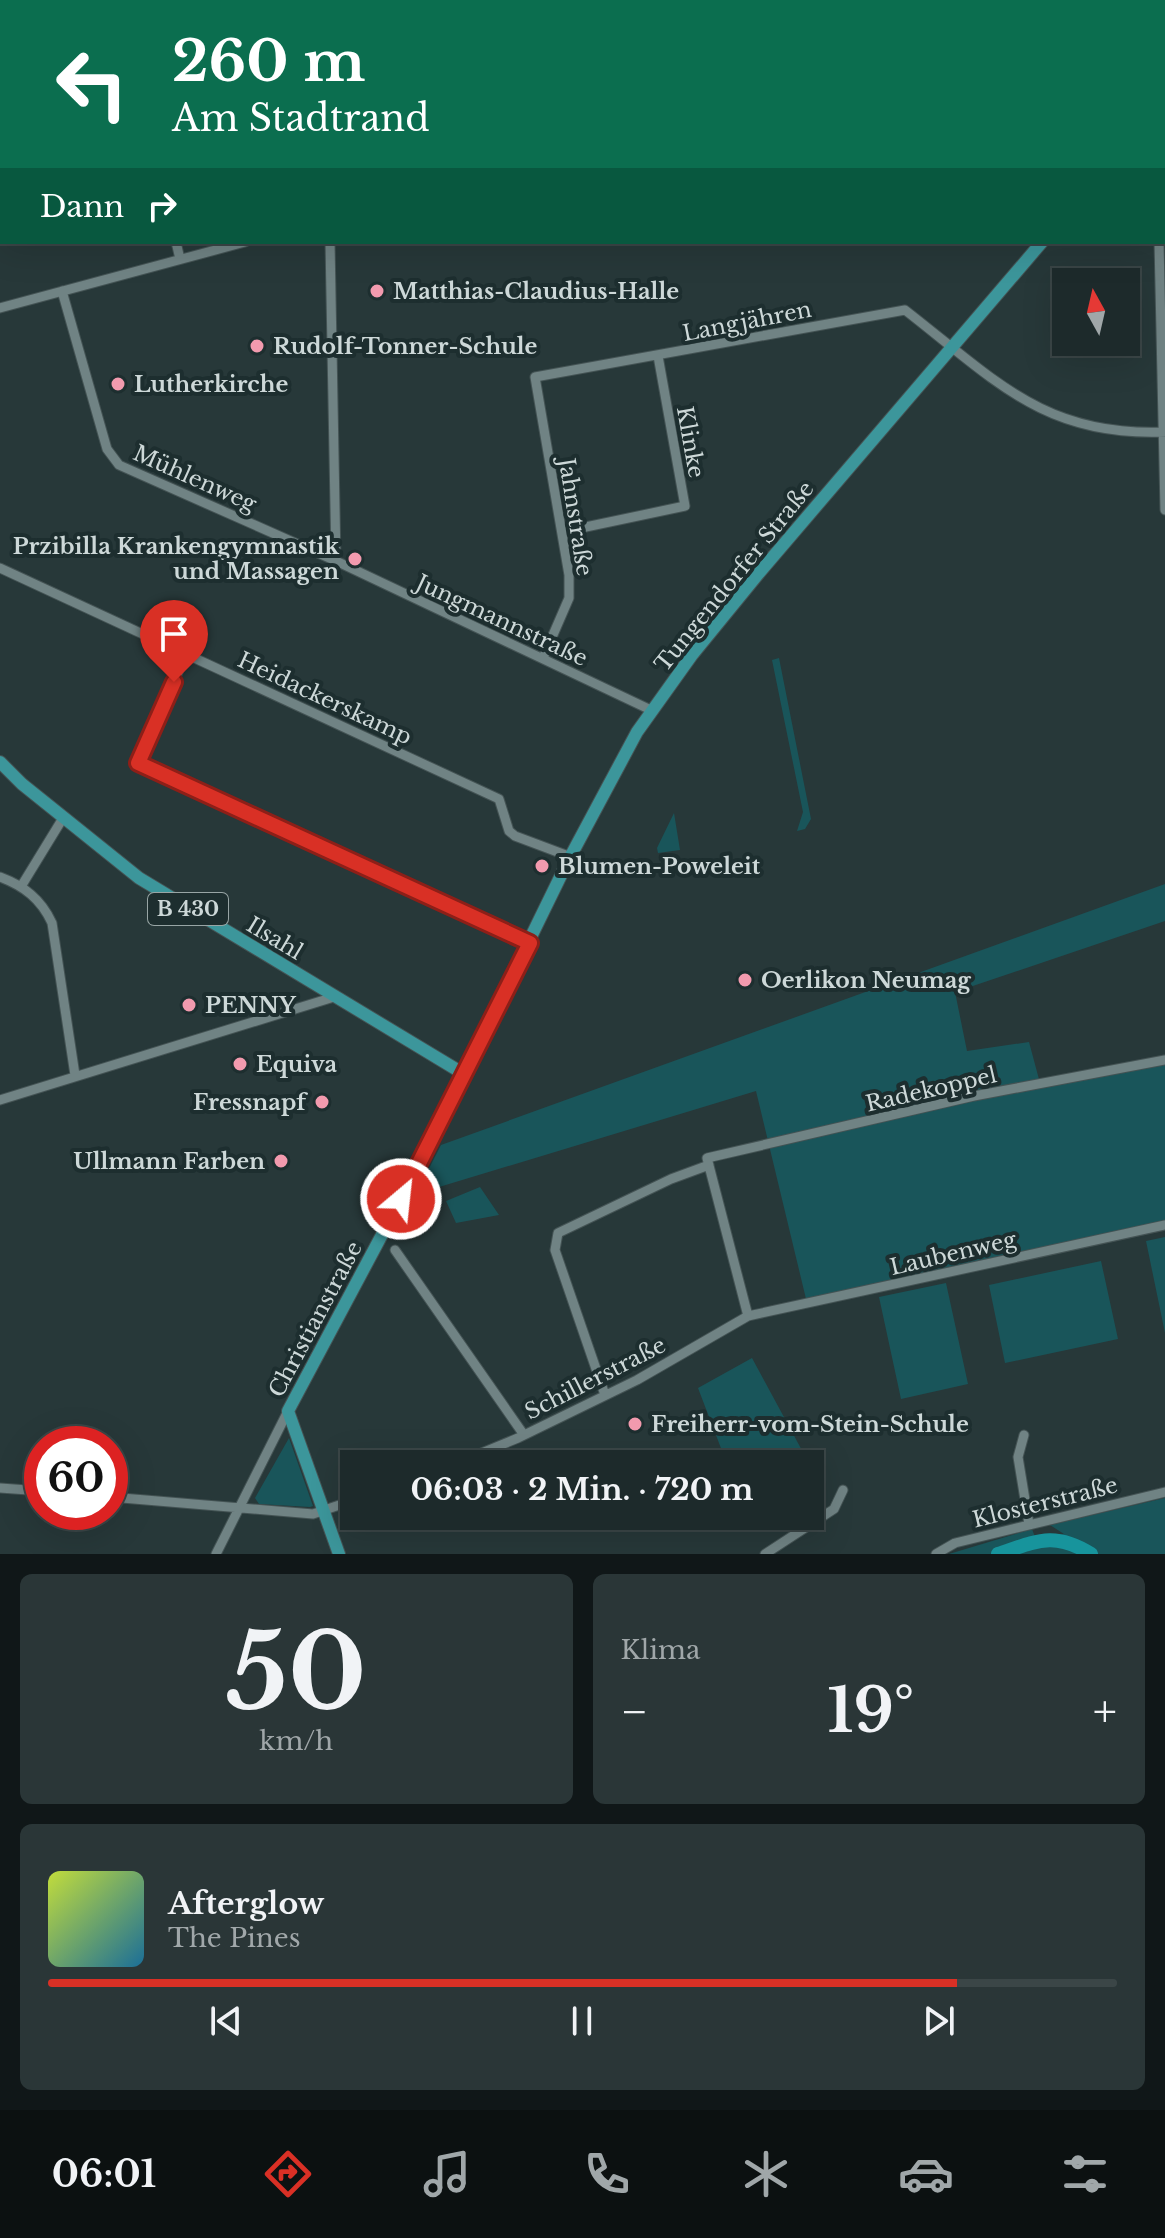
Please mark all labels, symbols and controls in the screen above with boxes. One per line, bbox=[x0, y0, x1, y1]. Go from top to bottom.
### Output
text: 260 m bbox=[172, 27, 365, 96]
icon: left bbox=[40, 32, 144, 136]
text: Am Stadtrand bbox=[172, 96, 429, 141]
icon: right bbox=[140, 184, 184, 228]
text: Dann bbox=[40, 188, 124, 225]
north arrow bbox=[1052, 268, 1140, 356]
map controls bbox=[1052, 268, 1140, 356]
place label: Matthias-Claudius-Halle bbox=[393, 278, 679, 305]
marker: Matthias-Claudius-Halle bbox=[368, 282, 386, 300]
street label: Langjähren bbox=[680, 296, 814, 347]
place label: Rudolf-Tonner-Schule bbox=[273, 333, 538, 360]
marker: Rudolf-Tonner-Schule bbox=[248, 337, 266, 355]
place label: Lutherkirche bbox=[134, 371, 288, 398]
marker: Lutherkirche bbox=[109, 375, 127, 393]
street label: Klinke bbox=[671, 404, 710, 480]
street label: Mühlenweg bbox=[129, 439, 261, 518]
street label: Jahnstraße bbox=[552, 453, 598, 578]
street label: Tungendorfer Straße bbox=[649, 476, 820, 677]
place label: Przibilla Krankengymnastik und Massagen bbox=[13, 533, 339, 585]
marker: Przibilla Krankengymnastik und Massagen bbox=[346, 550, 364, 568]
street label: Jungmannstraße bbox=[409, 568, 592, 672]
pin bbox=[140, 600, 208, 682]
icon: arrive bbox=[152, 612, 196, 656]
street label: Heidackerskamp bbox=[234, 646, 416, 751]
place label: Blumen-Poweleit bbox=[558, 853, 761, 880]
marker: Blumen-Poweleit bbox=[533, 857, 551, 875]
road number: B 430 bbox=[148, 893, 228, 925]
street label: Ilsahl bbox=[242, 911, 308, 966]
place label: Oerlikon Neumag bbox=[761, 967, 971, 994]
marker: Oerlikon Neumag bbox=[736, 971, 754, 989]
place label: PENNY bbox=[205, 992, 297, 1019]
marker: PENNY bbox=[180, 996, 198, 1014]
place label: Equiva bbox=[256, 1051, 337, 1078]
marker: Equiva bbox=[231, 1055, 249, 1073]
street label: Radekoppel bbox=[863, 1061, 999, 1118]
place label: Fressnapf bbox=[193, 1089, 308, 1116]
marker: Fressnapf bbox=[313, 1093, 331, 1111]
place label: Ullmann Farben bbox=[73, 1148, 265, 1175]
marker: Ullmann Farben bbox=[272, 1152, 290, 1170]
position arrow bbox=[359, 1157, 443, 1241]
street label: Laubenweg bbox=[887, 1226, 1020, 1281]
street label: Christianstraße bbox=[263, 1237, 368, 1402]
street label: Schillerstraße bbox=[520, 1331, 670, 1426]
place label: Freiherr-vom-Stein-Schule bbox=[651, 1411, 969, 1438]
marker: Freiherr-vom-Stein-Schule bbox=[626, 1415, 644, 1433]
speed limit sign: 60 bbox=[24, 1426, 128, 1530]
text: 06:03 · 2 Min. · 720 m bbox=[410, 1471, 754, 1508]
street label: Klosterstraße bbox=[970, 1471, 1121, 1534]
text: 50 bbox=[226, 1608, 366, 1737]
text: Klima bbox=[621, 1634, 700, 1666]
text: 19° bbox=[827, 1674, 914, 1748]
text: − bbox=[621, 1684, 648, 1739]
text: + bbox=[1093, 1684, 1117, 1739]
text: km/h bbox=[259, 1725, 333, 1757]
text: Afterglow bbox=[168, 1885, 324, 1922]
text: The Pines bbox=[168, 1922, 300, 1954]
icon: previous bbox=[204, 1999, 248, 2043]
icon: pause bbox=[560, 1999, 604, 2043]
icon: next bbox=[917, 1999, 961, 2043]
icon: directions bbox=[260, 2146, 316, 2202]
icon: music bbox=[419, 2146, 475, 2202]
icon: phone bbox=[579, 2146, 635, 2202]
icon: climate bbox=[738, 2146, 794, 2202]
icon: car bbox=[898, 2146, 954, 2202]
icon: filters bbox=[1057, 2146, 1113, 2202]
text: 06:01 bbox=[52, 2152, 156, 2197]

